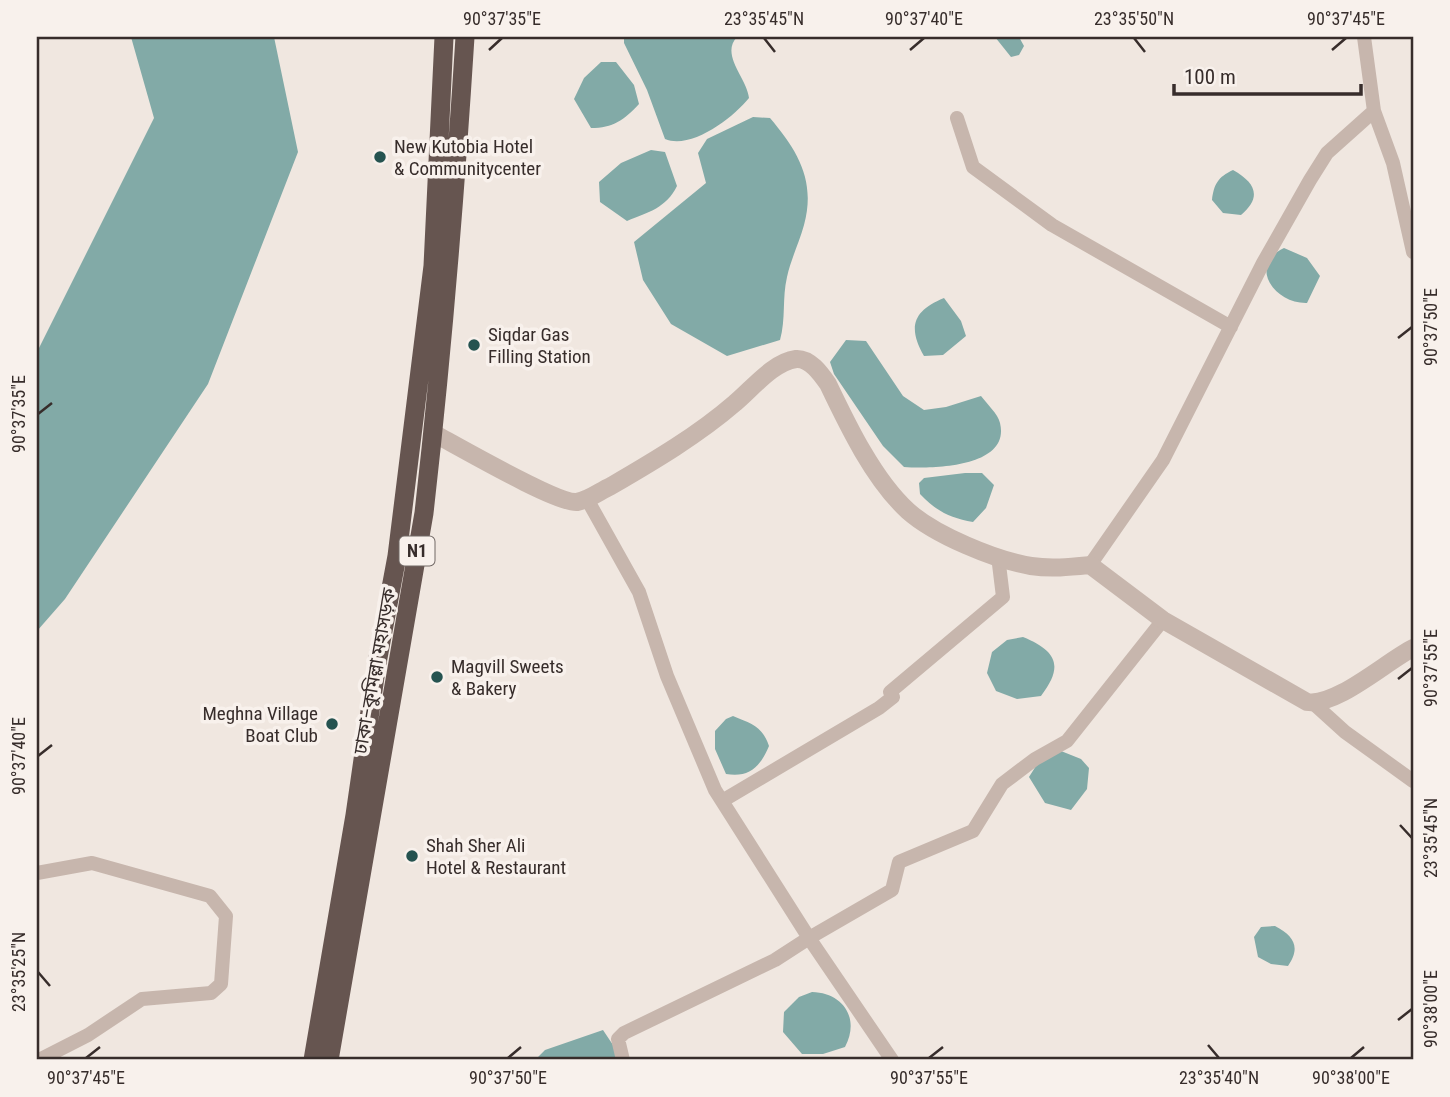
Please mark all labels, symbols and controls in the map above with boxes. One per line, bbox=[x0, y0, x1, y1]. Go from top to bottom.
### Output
text: 90°37'35"E bbox=[463, 8, 541, 29]
text: 23°35'45"N bbox=[724, 8, 804, 29]
text: 90°37'40"E bbox=[885, 8, 963, 29]
text: 23°35'50"N bbox=[1094, 8, 1174, 29]
text: 90°37'45"E bbox=[1307, 8, 1385, 29]
scale bar bbox=[1174, 52, 1361, 96]
text: 100 m bbox=[1184, 65, 1236, 89]
place label: New Kutobia Hotel & Communitycenter bbox=[394, 135, 541, 180]
marker: New Kutobia Hotel & Communitycenter bbox=[372, 149, 388, 165]
text: 90°37'50"E bbox=[1420, 288, 1441, 366]
place label: Siqdar Gas Filling Station bbox=[488, 323, 591, 368]
marker: Siqdar Gas Filling Station bbox=[466, 337, 482, 353]
text: 90°37'35"E bbox=[8, 375, 29, 453]
road number: N1 bbox=[400, 536, 434, 566]
street label: ঢাকা–কুমিল্লা মহাসড়ক bbox=[348, 586, 401, 757]
text: 90°37'55"E bbox=[1420, 629, 1441, 707]
place label: Magvill Sweets & Bakery bbox=[451, 655, 564, 700]
marker: Magvill Sweets & Bakery bbox=[429, 669, 445, 685]
place label: Meghna Village Boat Club bbox=[202, 702, 318, 747]
marker: Meghna Village Boat Club bbox=[324, 716, 340, 732]
text: 90°37'40"E bbox=[8, 717, 29, 795]
text: 23°35'45"N bbox=[1420, 798, 1441, 878]
place label: Shah Sher Ali Hotel & Restaurant bbox=[426, 834, 566, 879]
marker: Shah Sher Ali Hotel & Restaurant bbox=[404, 848, 420, 864]
text: 23°35'25"N bbox=[8, 932, 29, 1012]
text: 90°38'00"E bbox=[1420, 970, 1441, 1048]
text: 90°37'45"E bbox=[47, 1067, 125, 1088]
text: 90°37'50"E bbox=[469, 1067, 547, 1088]
text: 90°37'55"E bbox=[890, 1067, 968, 1088]
text: 23°35'40"N bbox=[1179, 1067, 1259, 1088]
text: 90°38'00"E bbox=[1312, 1067, 1390, 1088]

